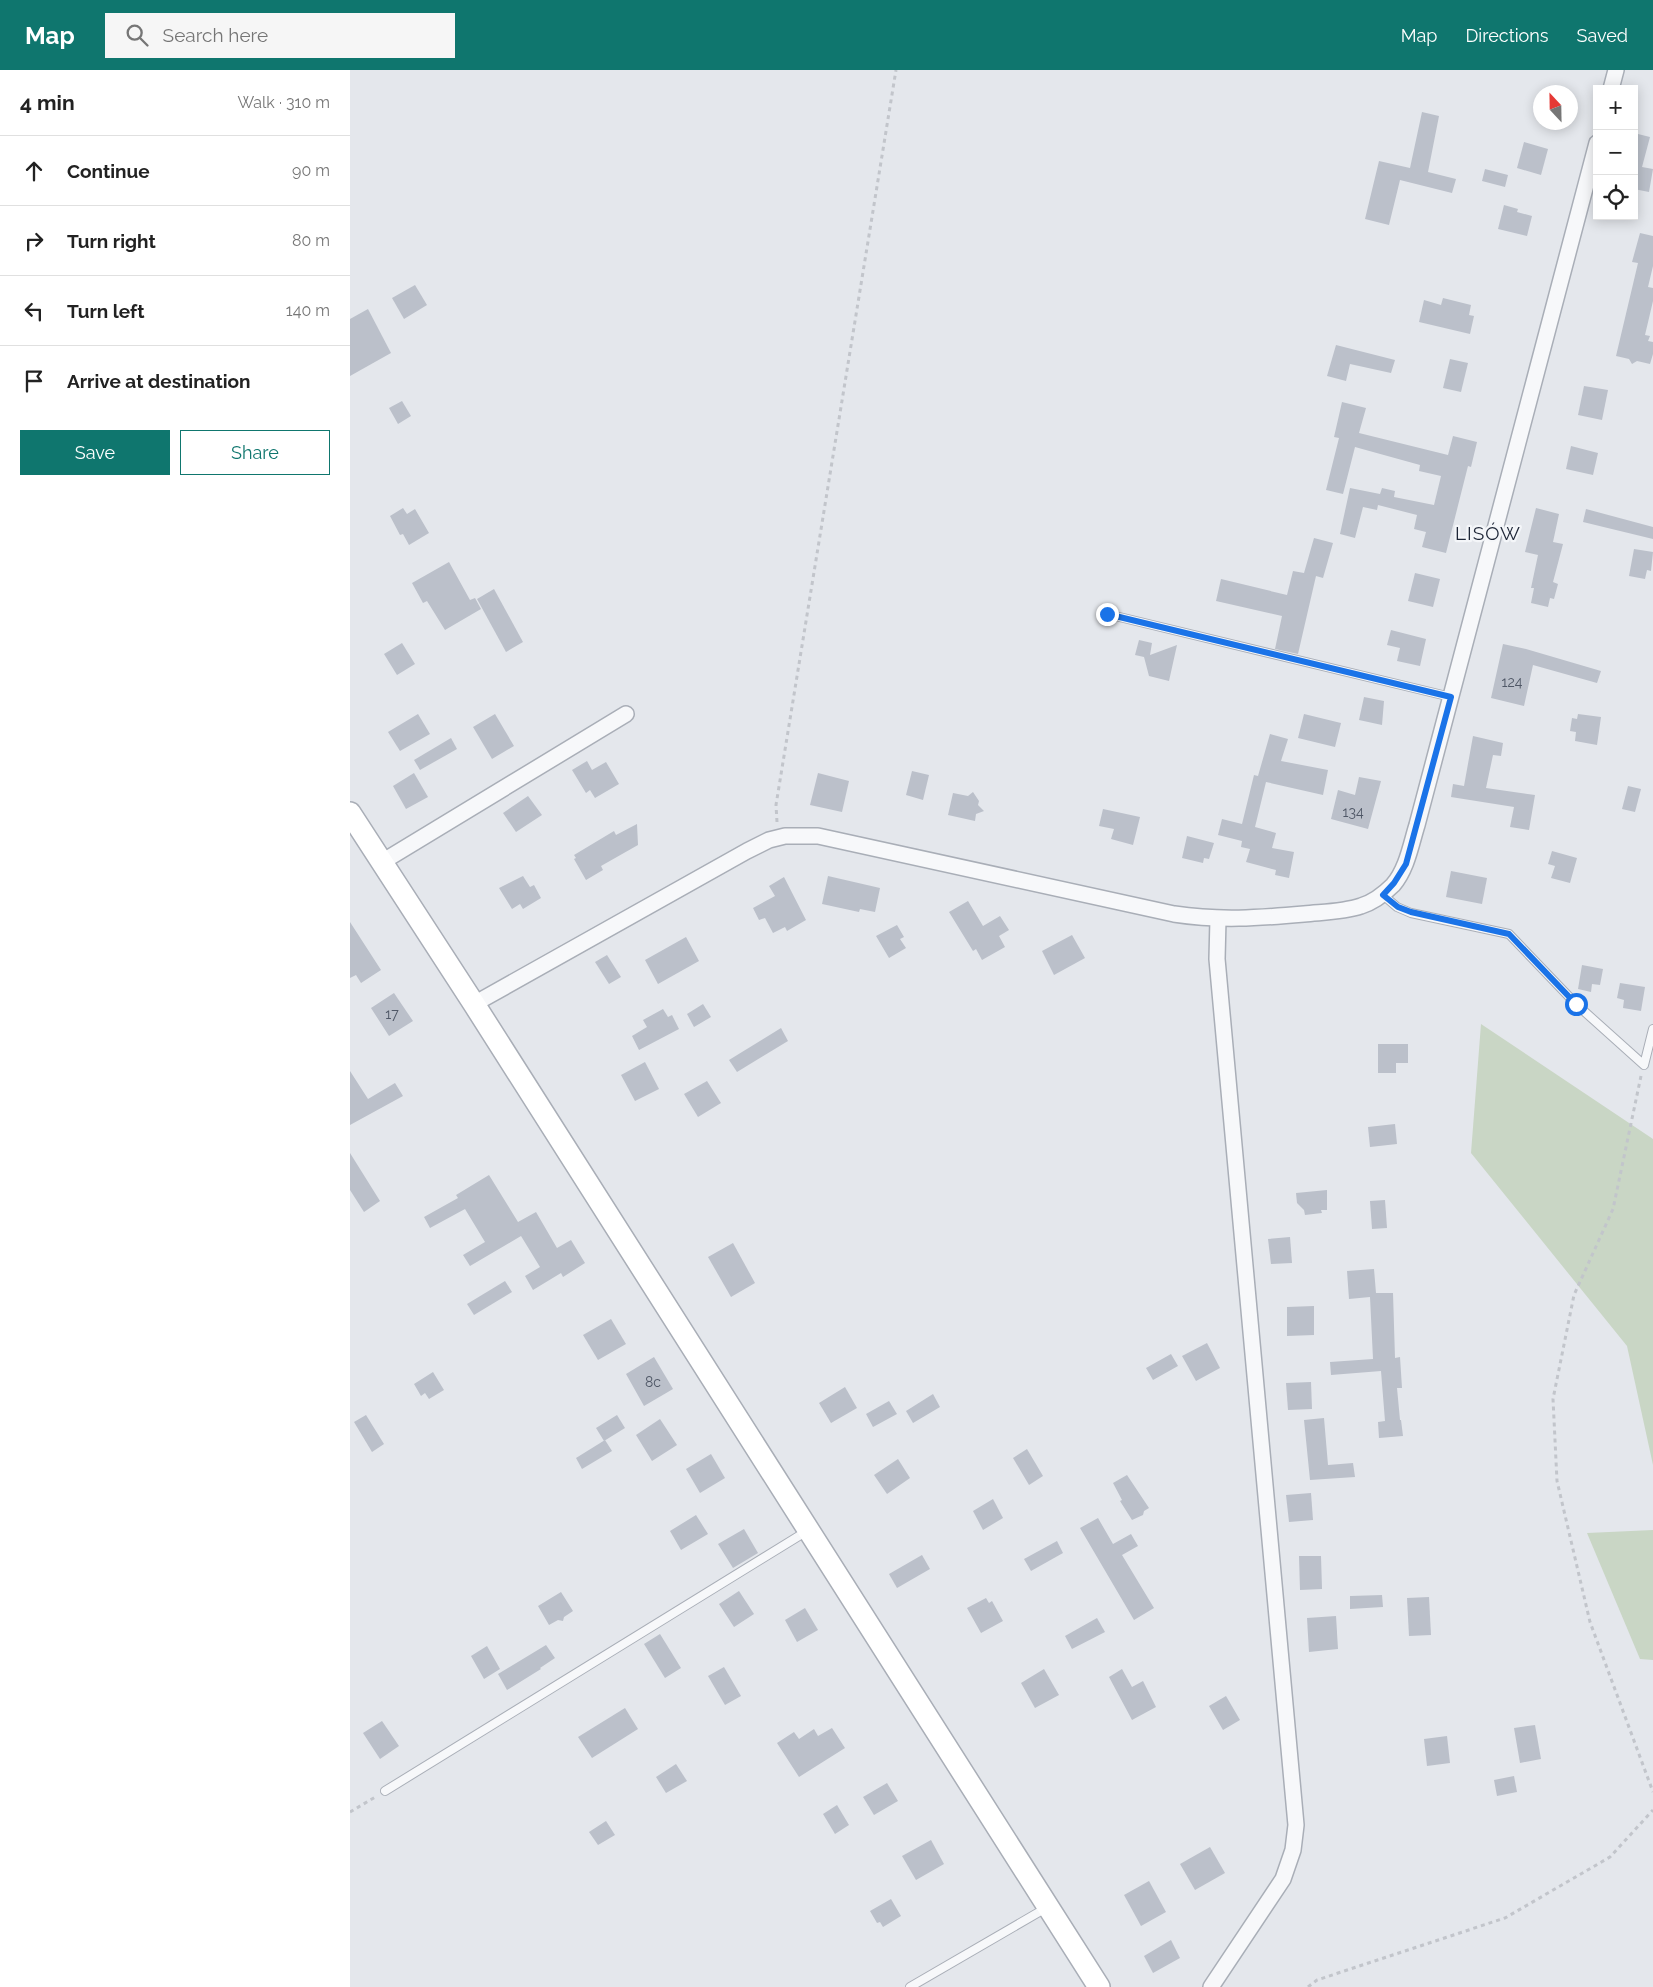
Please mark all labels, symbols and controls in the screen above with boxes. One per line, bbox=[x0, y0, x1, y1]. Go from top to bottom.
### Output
search box bbox=[105, 13, 455, 58]
text: Map bbox=[25, 21, 75, 50]
icon: search bbox=[123, 21, 151, 49]
text: Search here bbox=[163, 24, 268, 46]
text: Map bbox=[1401, 25, 1437, 46]
text: Directions bbox=[1465, 25, 1549, 46]
text: Saved bbox=[1577, 25, 1628, 46]
north arrow bbox=[1533, 85, 1578, 130]
map controls bbox=[1593, 85, 1638, 220]
button: + bbox=[1593, 85, 1638, 130]
text: 4 min bbox=[20, 90, 75, 115]
text: Walk · 310 m bbox=[237, 93, 330, 112]
button: − bbox=[1593, 130, 1638, 175]
icon: ahead bbox=[20, 157, 48, 185]
text: Continue bbox=[67, 160, 150, 182]
text: 90 m bbox=[292, 161, 330, 180]
button: locate bbox=[1593, 175, 1638, 220]
icon: right bbox=[20, 227, 48, 255]
text: Turn right bbox=[67, 230, 156, 252]
text: 80 m bbox=[292, 231, 330, 250]
icon: left bbox=[20, 297, 48, 325]
text: Turn left bbox=[67, 300, 144, 322]
text: 140 m bbox=[286, 301, 330, 320]
icon: arrive bbox=[20, 367, 48, 395]
text: Arrive at destination bbox=[67, 370, 251, 392]
button: Save bbox=[20, 430, 170, 475]
button: Share bbox=[180, 430, 330, 475]
district label: LISÓW bbox=[1455, 522, 1521, 544]
route end bbox=[1096, 603, 1119, 626]
house number: 124 bbox=[1502, 674, 1523, 690]
house number: 134 bbox=[1342, 804, 1364, 820]
route start bbox=[1565, 993, 1588, 1016]
house number: 17 bbox=[385, 1006, 399, 1022]
house number: 8c bbox=[645, 1374, 661, 1390]

